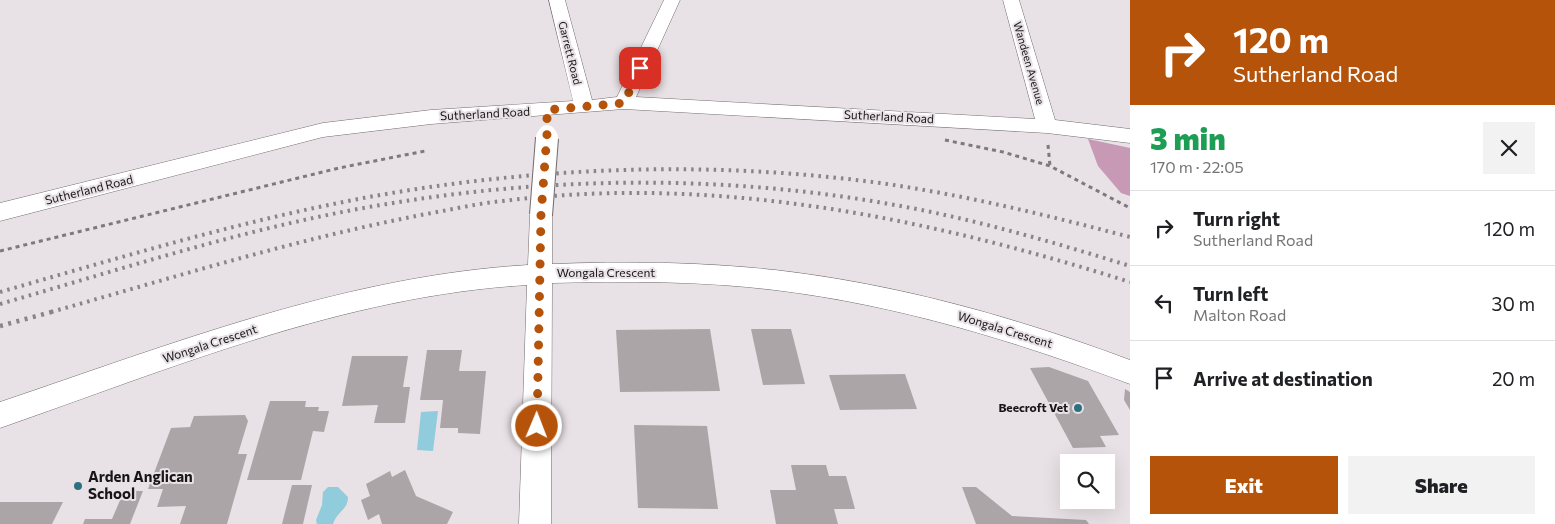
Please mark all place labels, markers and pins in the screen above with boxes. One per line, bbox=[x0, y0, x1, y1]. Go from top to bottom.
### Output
pin bbox=[619, 47, 661, 89]
place label: Beecroft Vet bbox=[998, 400, 1068, 414]
marker: Beecroft Vet bbox=[1072, 402, 1084, 414]
place label: Arden Anglican School bbox=[88, 467, 193, 502]
marker: Arden Anglican School bbox=[72, 480, 84, 492]

